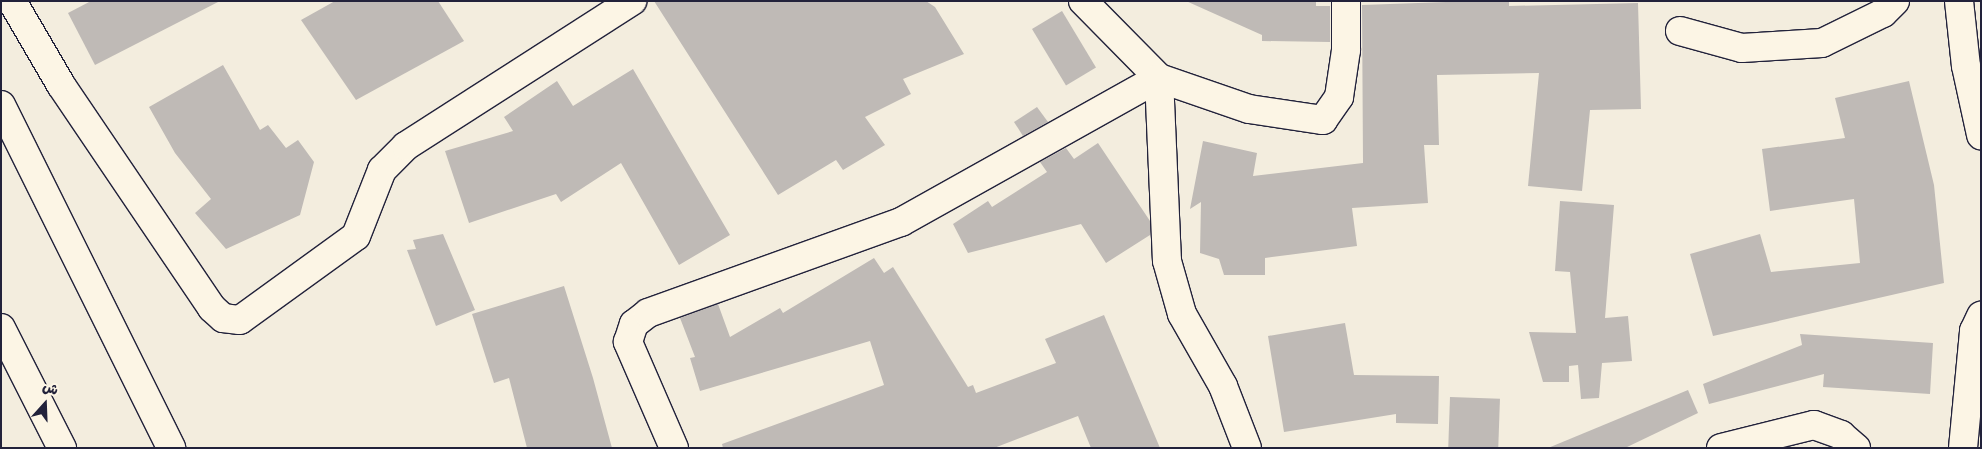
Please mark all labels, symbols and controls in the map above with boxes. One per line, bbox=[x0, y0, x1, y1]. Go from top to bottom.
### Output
text: ش bbox=[39, 377, 61, 402]
north arrow bbox=[20, 379, 70, 429]

